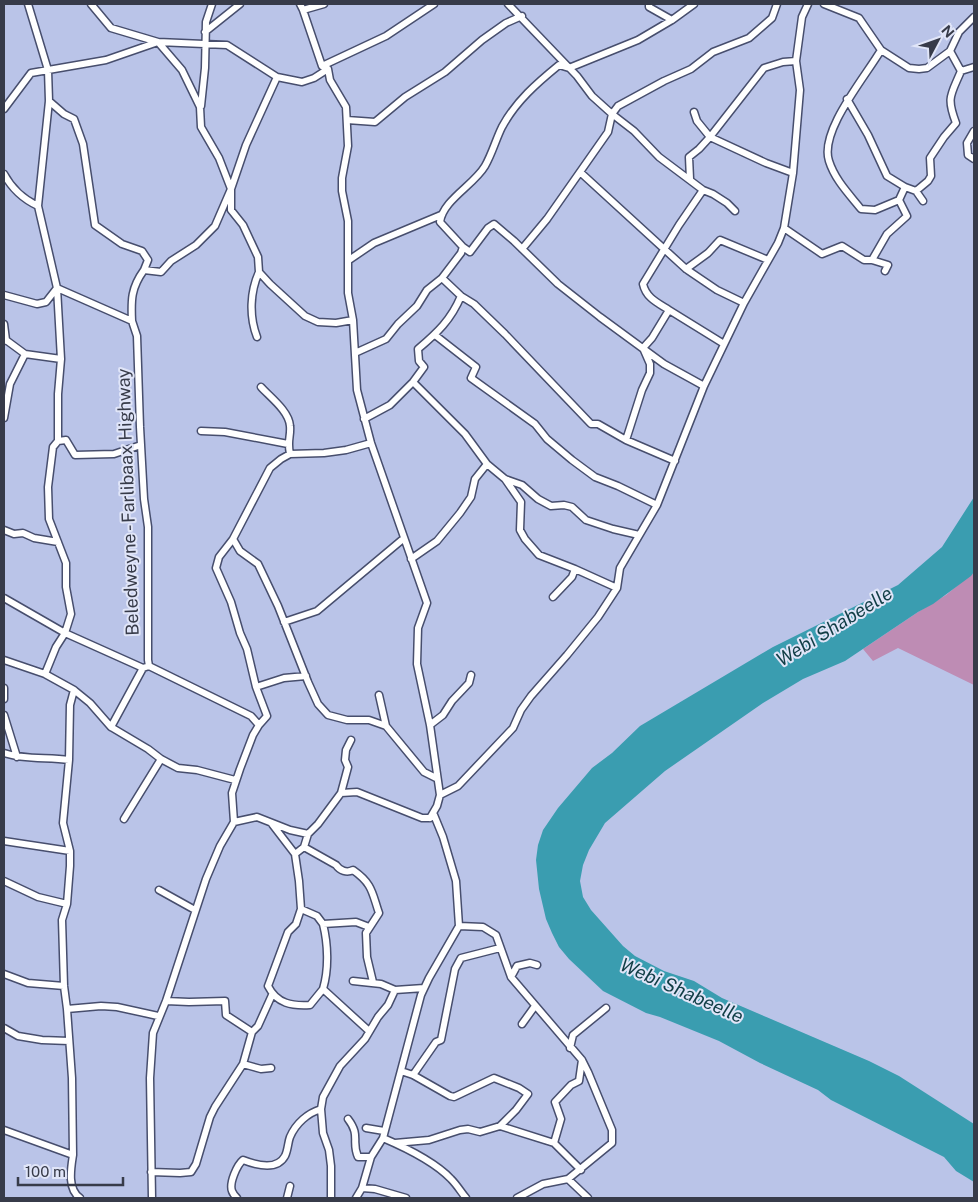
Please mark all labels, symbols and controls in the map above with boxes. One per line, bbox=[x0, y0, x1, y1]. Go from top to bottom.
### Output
north arrow bbox=[913, 15, 963, 65]
text: N bbox=[938, 22, 957, 41]
street label: Beledweyne - Farlibaax Highway bbox=[112, 367, 143, 636]
water label: Webi Shabeelle bbox=[772, 581, 896, 671]
water label: Webi Shabeelle bbox=[617, 953, 747, 1027]
scale bar bbox=[18, 1154, 122, 1186]
text: 100 m bbox=[25, 1163, 66, 1180]

